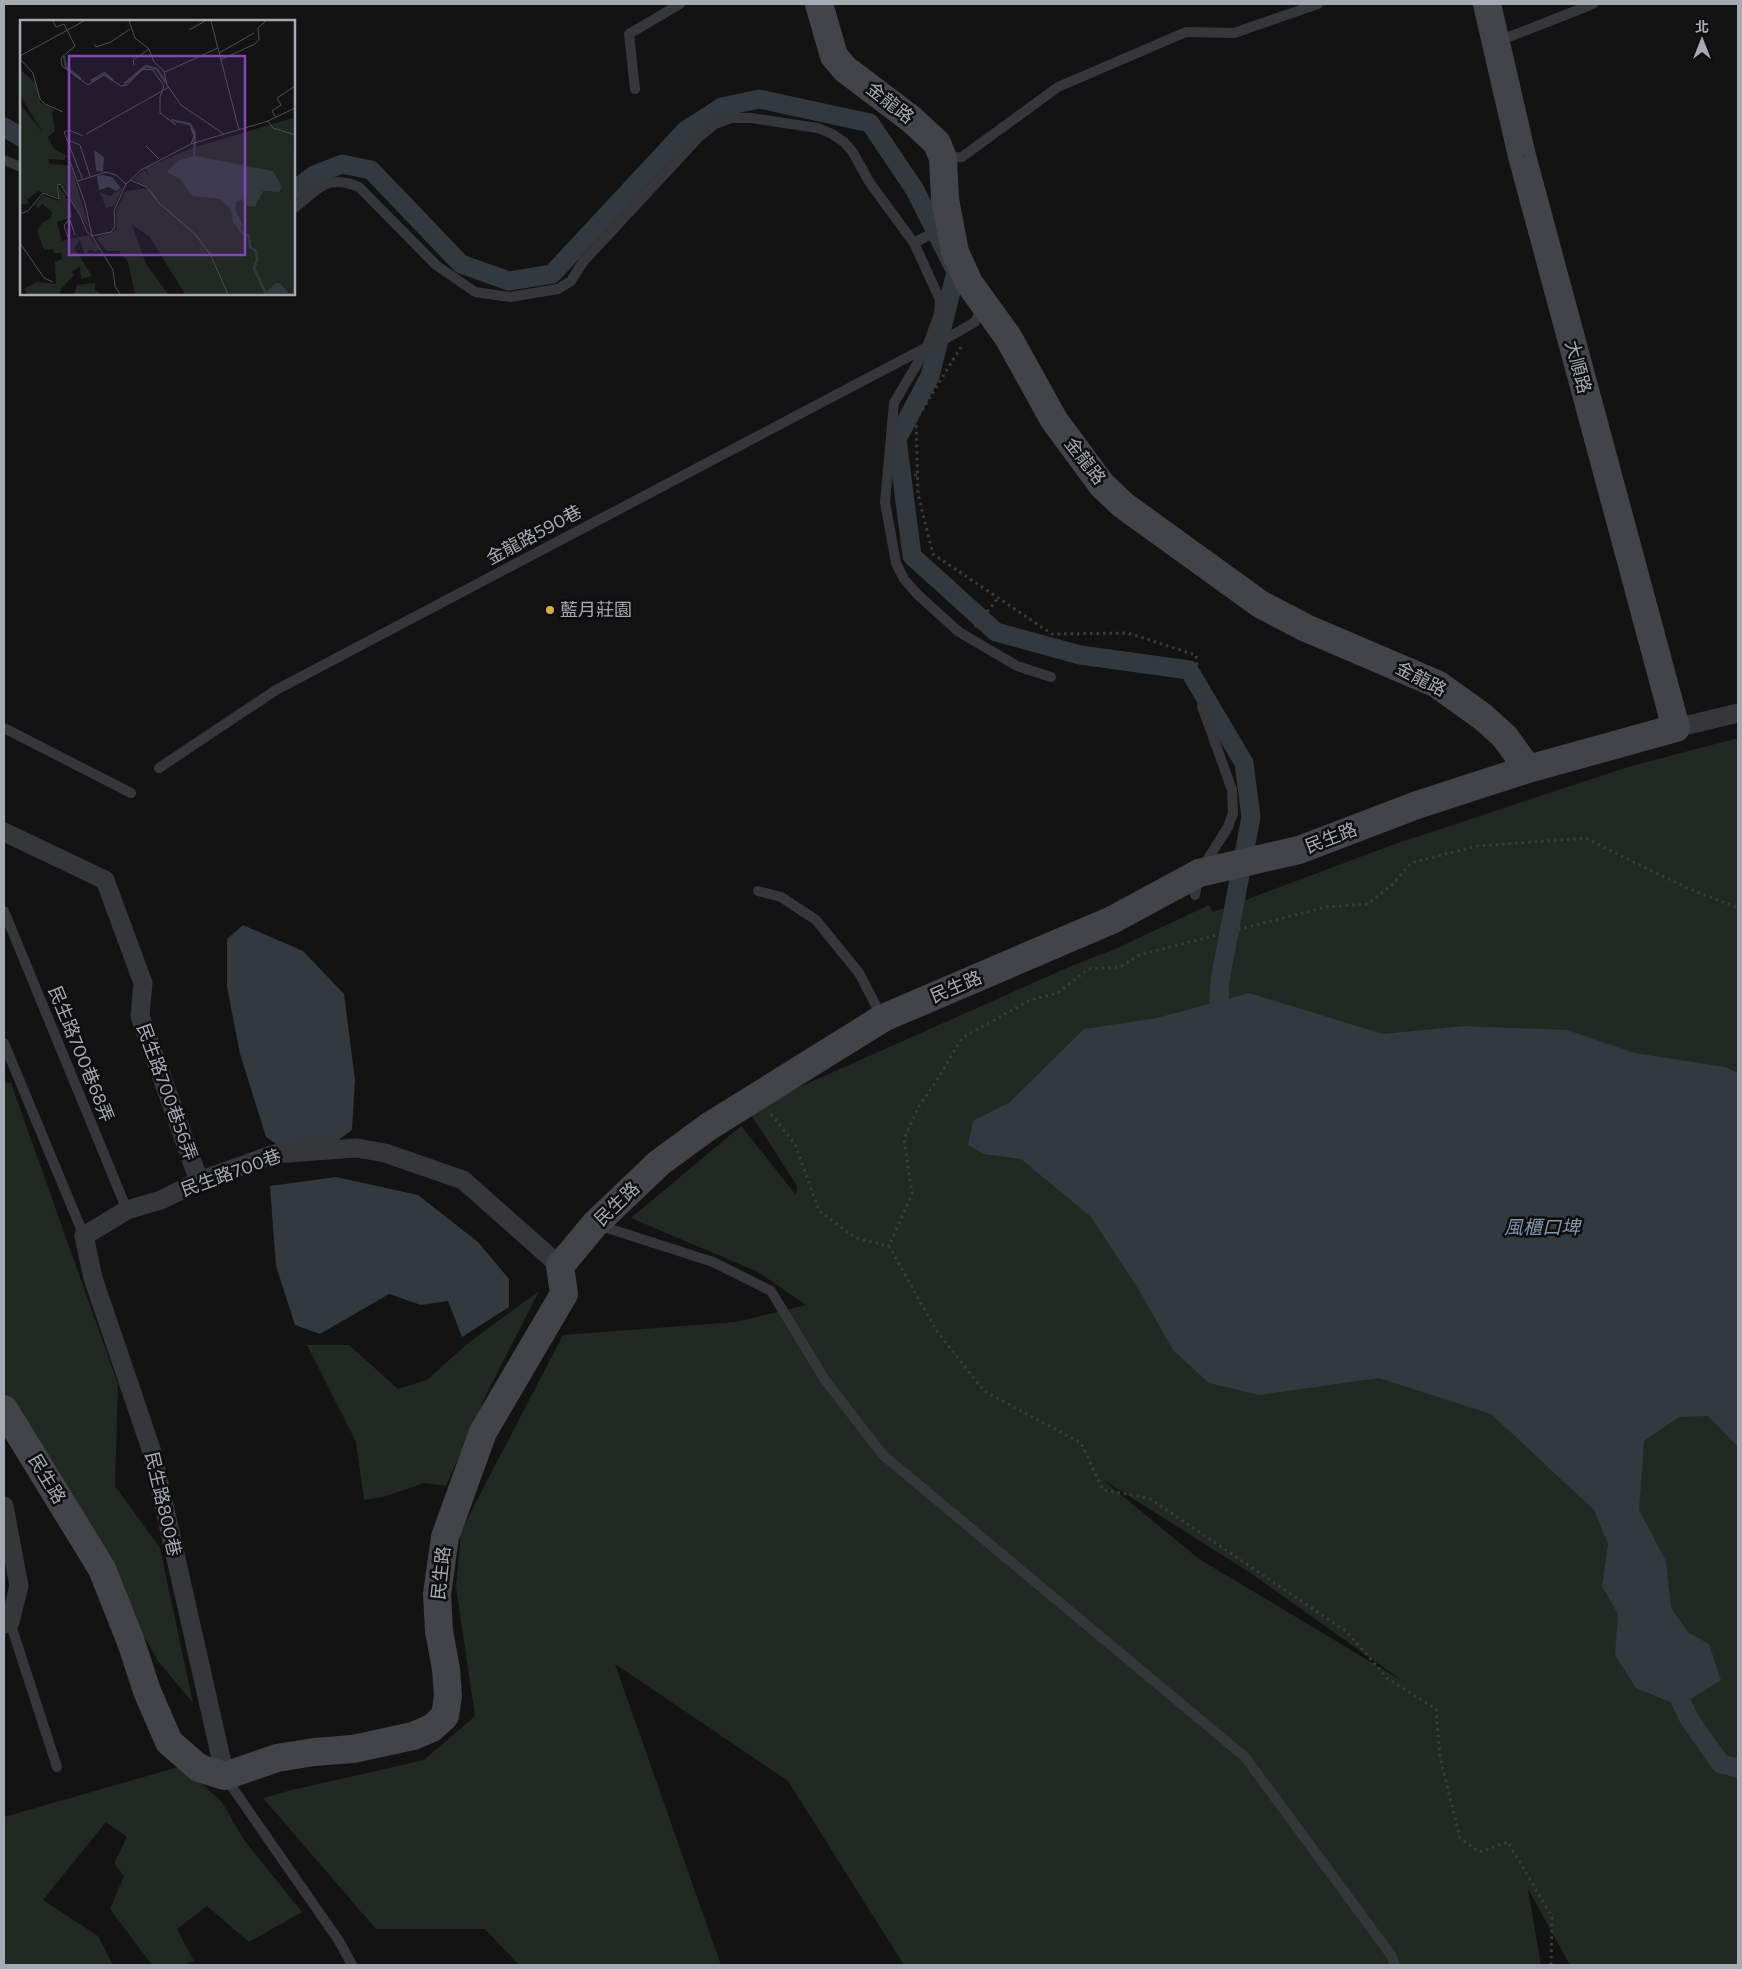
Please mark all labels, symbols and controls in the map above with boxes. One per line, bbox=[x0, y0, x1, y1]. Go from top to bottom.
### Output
north arrow bbox=[1677, 15, 1727, 65]
text: 北 bbox=[1695, 18, 1709, 35]
inset map bbox=[20, 20, 295, 295]
street label: 金龍路 bbox=[863, 77, 919, 128]
street label: 大順路 bbox=[1561, 338, 1597, 396]
street label: 金龍路 bbox=[1060, 432, 1111, 488]
street label: 金龍路590巷 bbox=[482, 500, 585, 568]
place label: 藍月莊園 bbox=[560, 598, 632, 620]
marker: 藍月莊園 bbox=[544, 604, 556, 616]
street label: 金龍路 bbox=[1392, 656, 1451, 700]
street label: 民生路 bbox=[1301, 817, 1360, 857]
street label: 民生路 bbox=[926, 965, 985, 1007]
street label: 民生路700巷68弄 bbox=[45, 982, 119, 1125]
street label: 民生路700巷56弄 bbox=[133, 1020, 203, 1163]
street label: 民生路700巷 bbox=[178, 1144, 284, 1200]
street label: 民生路 bbox=[589, 1177, 643, 1230]
water label: 風櫃口埤 bbox=[1504, 1215, 1582, 1238]
street label: 民生路800巷 bbox=[141, 1449, 187, 1558]
street label: 民生路 bbox=[25, 1450, 71, 1507]
street label: 民生路 bbox=[426, 1545, 454, 1601]

